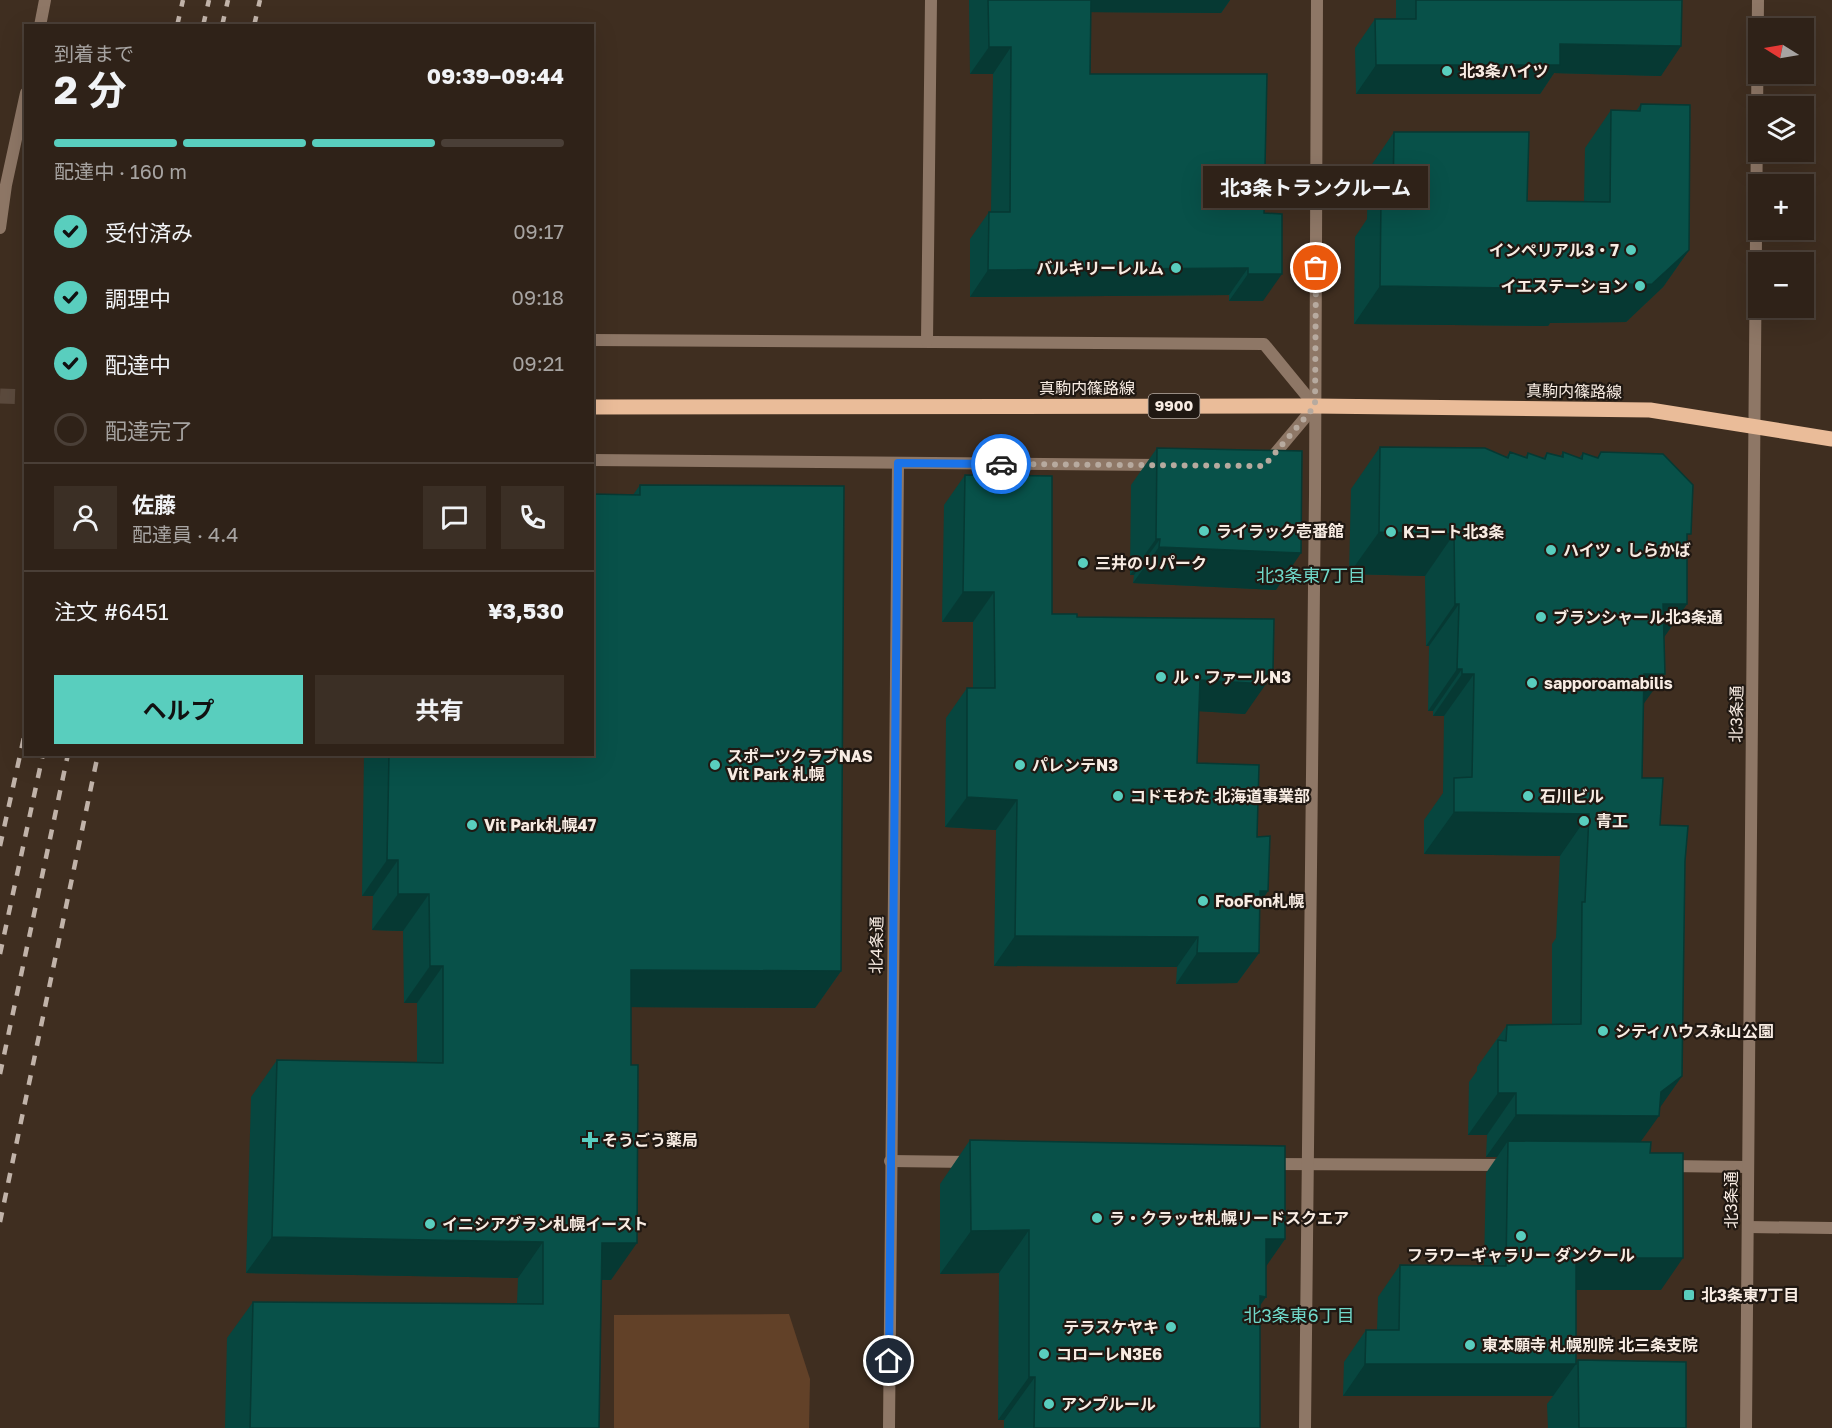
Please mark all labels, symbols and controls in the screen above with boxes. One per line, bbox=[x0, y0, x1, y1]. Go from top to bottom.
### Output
north arrow bbox=[1748, 18, 1814, 84]
map controls bbox=[1748, 18, 1814, 318]
text: 到着まで bbox=[54, 41, 134, 65]
place label: 北3条ハイツ bbox=[1459, 61, 1548, 81]
text: 09:39–09:44 bbox=[427, 62, 564, 89]
marker: 北3条ハイツ bbox=[1440, 64, 1454, 78]
text: 2 分 bbox=[54, 66, 127, 113]
button: layers bbox=[1748, 96, 1814, 162]
text: 配達中 · 160 m bbox=[54, 159, 187, 183]
callout: 北3条トランクルーム bbox=[1204, 166, 1428, 208]
button: + bbox=[1748, 174, 1814, 240]
text: 北3条トランクルーム bbox=[1220, 175, 1411, 199]
icon: check bbox=[54, 215, 87, 248]
text: 受付済み bbox=[105, 219, 193, 246]
text: 09:17 bbox=[513, 219, 564, 243]
place label: インペリアル3・7 bbox=[1489, 240, 1619, 260]
pin bbox=[1290, 242, 1341, 293]
marker: インペリアル3・7 bbox=[1624, 243, 1638, 257]
icon: bag bbox=[1299, 251, 1332, 284]
button: − bbox=[1748, 252, 1814, 318]
place label: バルキリーレルム bbox=[1036, 258, 1164, 278]
marker: バルキリーレルム bbox=[1169, 261, 1183, 275]
place label: イエステーション bbox=[1500, 276, 1628, 296]
marker: イエステーション bbox=[1633, 279, 1647, 293]
icon: check bbox=[54, 281, 87, 314]
text: 調理中 bbox=[105, 285, 171, 312]
text: 09:18 bbox=[512, 285, 564, 309]
icon: check bbox=[54, 347, 87, 380]
text: 配達中 bbox=[105, 351, 171, 378]
text: 09:21 bbox=[512, 351, 564, 375]
street label: 真駒内篠路線 bbox=[1039, 378, 1135, 398]
street label: 真駒内篠路線 bbox=[1526, 380, 1622, 402]
road number: 9900 bbox=[1148, 394, 1200, 418]
text: 配達完了 bbox=[105, 417, 193, 444]
courier bbox=[971, 434, 1031, 494]
icon: car bbox=[985, 448, 1018, 481]
button: person bbox=[54, 486, 117, 549]
button: chat bbox=[423, 486, 486, 549]
button: phone bbox=[501, 486, 564, 549]
text: 佐藤 bbox=[132, 491, 176, 518]
place label: ライラック壱番館 bbox=[1216, 521, 1344, 541]
text: 配達員 · 4.4 bbox=[132, 522, 238, 546]
place label: Kコート北3条 bbox=[1403, 522, 1504, 542]
marker: ライラック壱番館 bbox=[1197, 524, 1211, 538]
marker: Kコート北3条 bbox=[1384, 525, 1398, 539]
place label: ハイツ・しらかば bbox=[1563, 540, 1691, 560]
marker: ハイツ・しらかば bbox=[1544, 543, 1558, 557]
place label: 三井のリパーク bbox=[1095, 553, 1207, 573]
marker: 三井のリパーク bbox=[1076, 556, 1090, 570]
district label: 北3条東7丁目 bbox=[1256, 564, 1366, 586]
text: ¥3,530 bbox=[488, 597, 564, 624]
text: 注文 #6451 bbox=[54, 598, 169, 625]
place label: ブランシャール北3条通 bbox=[1553, 607, 1723, 627]
marker: ブランシャール北3条通 bbox=[1534, 610, 1548, 624]
place label: ル・ファールN3 bbox=[1173, 667, 1291, 687]
marker: ル・ファールN3 bbox=[1154, 670, 1168, 684]
place label: sapporoamabilis bbox=[1544, 673, 1673, 693]
button: ヘルプ bbox=[54, 675, 303, 744]
button: 共有 bbox=[315, 675, 564, 744]
marker: sapporoamabilis bbox=[1525, 676, 1539, 690]
street label: 北3条通 bbox=[1726, 685, 1746, 743]
place label: スポーツクラブNAS Vit Park 札幌 bbox=[727, 746, 873, 784]
place label: パレンテN3 bbox=[1032, 755, 1118, 775]
marker: スポーツクラブNAS Vit Park 札幌 bbox=[708, 758, 722, 772]
marker: パレンテN3 bbox=[1013, 758, 1027, 772]
place label: コドモわた 北海道事業部 bbox=[1130, 786, 1310, 806]
place label: 石川ビル bbox=[1540, 786, 1604, 806]
marker: コドモわた 北海道事業部 bbox=[1111, 789, 1125, 803]
marker: 石川ビル bbox=[1521, 789, 1535, 803]
place label: 青工 bbox=[1596, 811, 1628, 831]
marker: 青工 bbox=[1577, 814, 1591, 828]
place label: Vit Park札幌47 bbox=[484, 815, 596, 835]
marker: Vit Park札幌47 bbox=[465, 818, 479, 832]
place label: FooFon札幌 bbox=[1215, 891, 1304, 911]
marker: FooFon札幌 bbox=[1196, 894, 1210, 908]
street label: 北4条通 bbox=[865, 916, 887, 974]
place label: シティハウス永山公園 bbox=[1615, 1021, 1774, 1041]
marker: シティハウス永山公園 bbox=[1596, 1024, 1610, 1038]
place label: そうごう薬局 bbox=[602, 1130, 698, 1150]
marker: そうごう薬局 bbox=[583, 1133, 597, 1147]
street label: 北3条通 bbox=[1721, 1171, 1741, 1229]
place label: ラ・クラッセ札幌リードスクエア bbox=[1109, 1208, 1349, 1228]
marker: ラ・クラッセ札幌リードスクエア bbox=[1090, 1211, 1104, 1225]
place label: イニシアグラン札幌イースト bbox=[442, 1214, 648, 1234]
marker: イニシアグラン札幌イースト bbox=[423, 1217, 437, 1231]
marker: フラワーギャラリー ダンクール bbox=[1514, 1229, 1528, 1243]
place label: フラワーギャラリー ダンクール bbox=[1407, 1245, 1635, 1265]
place label: 北3条東7丁目 bbox=[1701, 1285, 1799, 1305]
marker: 北3条東7丁目 bbox=[1682, 1288, 1696, 1302]
district label: 北3条東6丁目 bbox=[1243, 1304, 1355, 1326]
place label: テラスケヤキ bbox=[1063, 1317, 1159, 1337]
marker: テラスケヤキ bbox=[1164, 1320, 1178, 1334]
pin bbox=[863, 1335, 914, 1386]
place label: 東本願寺 札幌別院 北三条支院 bbox=[1482, 1335, 1698, 1355]
marker: 東本願寺 札幌別院 北三条支院 bbox=[1463, 1338, 1477, 1352]
icon: home bbox=[872, 1344, 905, 1377]
place label: コローレN3E6 bbox=[1056, 1344, 1162, 1364]
marker: コローレN3E6 bbox=[1037, 1347, 1051, 1361]
place label: アンプルール bbox=[1061, 1394, 1156, 1414]
marker: アンプルール bbox=[1042, 1397, 1056, 1411]

